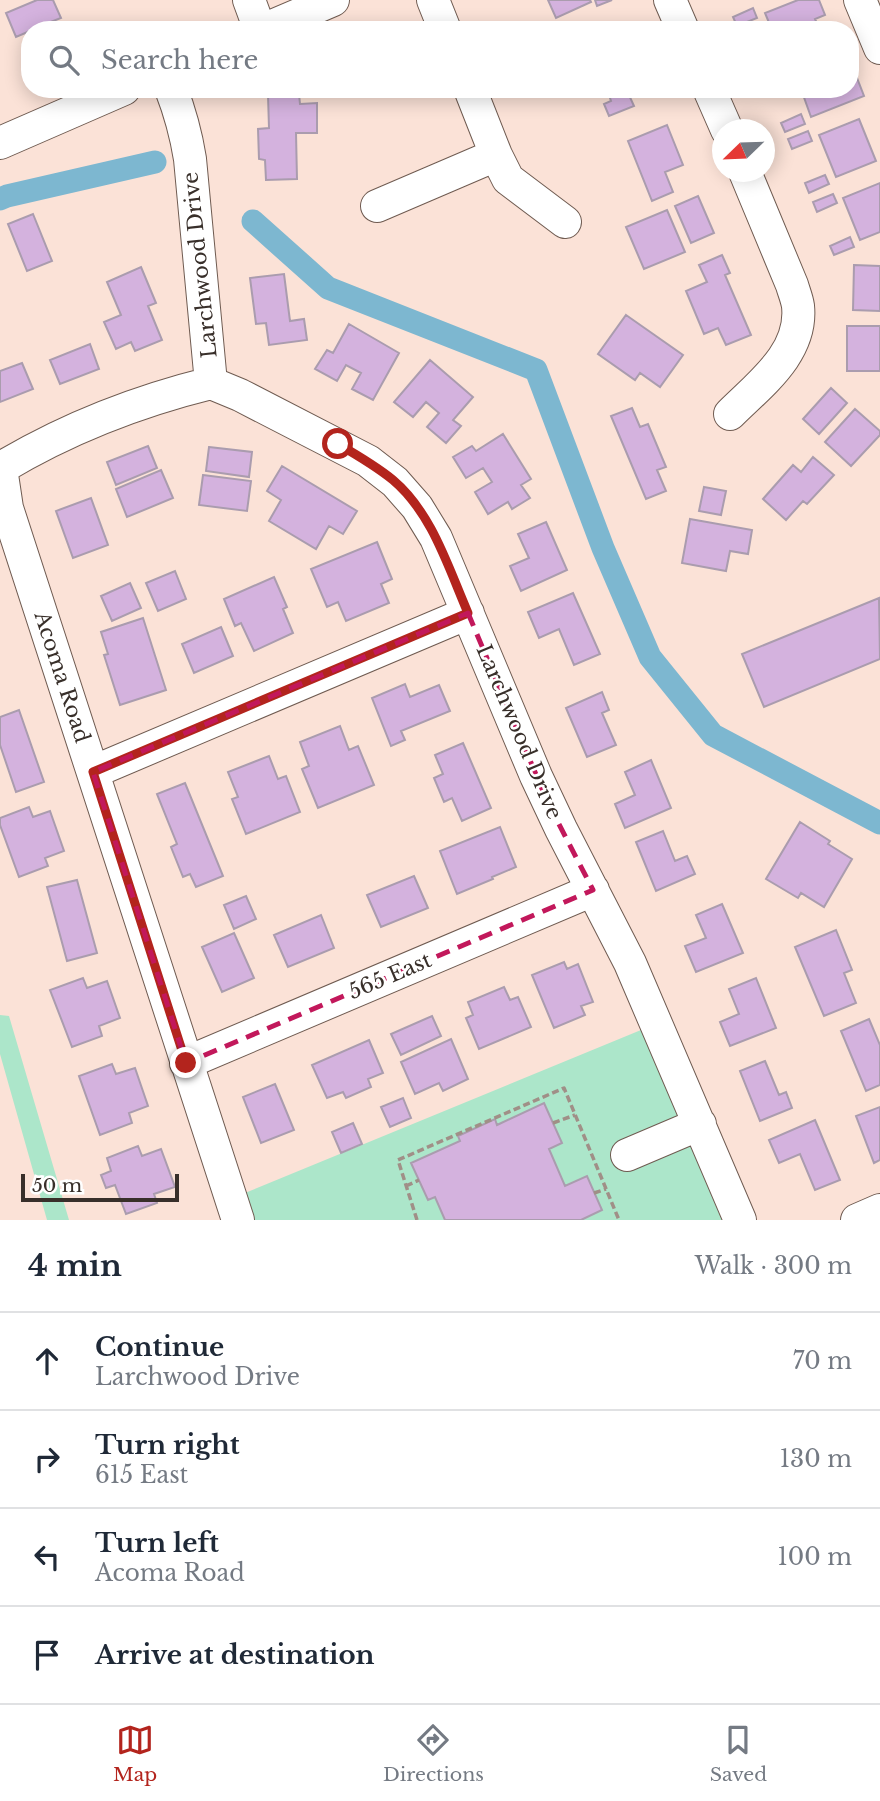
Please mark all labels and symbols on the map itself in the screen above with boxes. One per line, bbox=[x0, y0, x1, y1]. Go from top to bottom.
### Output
north arrow bbox=[712, 119, 775, 182]
street label: Larchwood Drive bbox=[177, 171, 223, 359]
route start bbox=[322, 428, 353, 459]
street label: Acoma Road bbox=[28, 607, 95, 746]
street label: Larchwood Drive bbox=[470, 641, 568, 823]
street label: 565 East bbox=[345, 947, 436, 1005]
route end bbox=[170, 1047, 201, 1078]
scale bar bbox=[21, 1171, 178, 1203]

